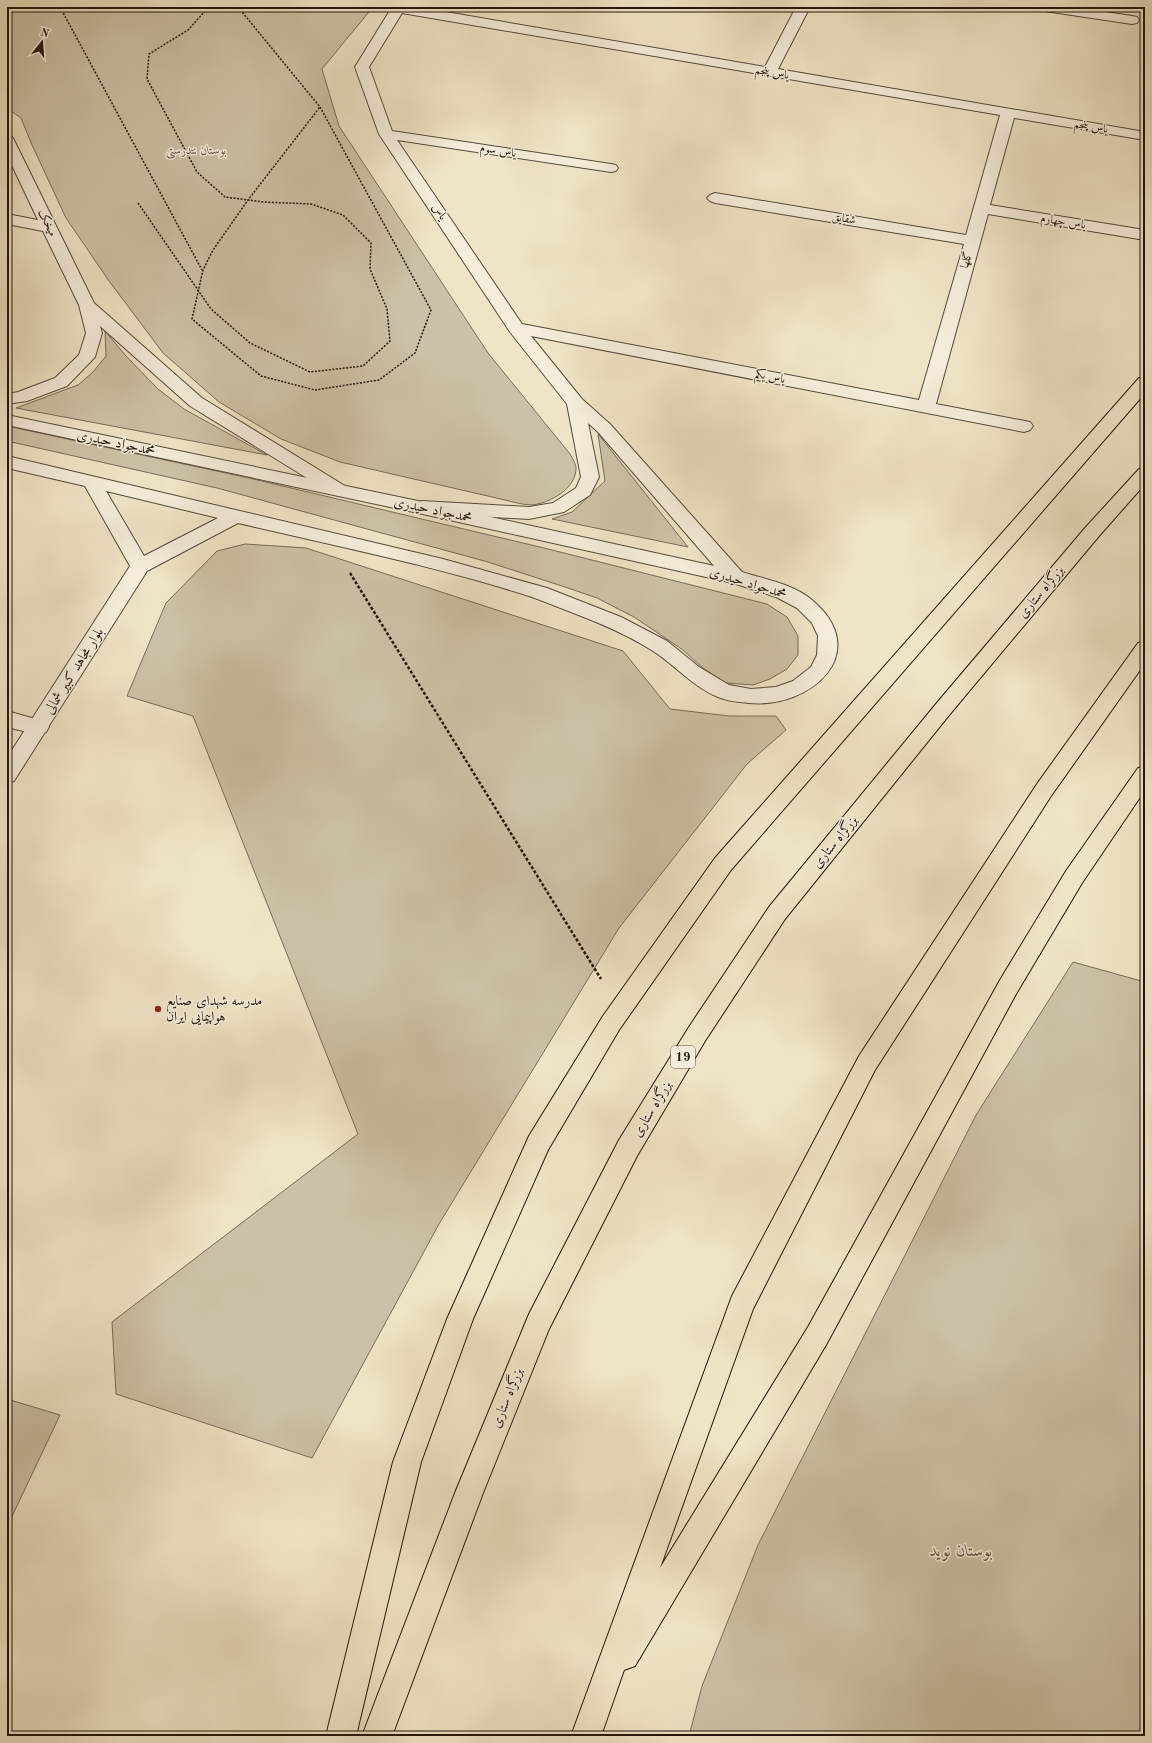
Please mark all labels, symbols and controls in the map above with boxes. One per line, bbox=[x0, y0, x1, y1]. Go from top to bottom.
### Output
north arrow bbox=[22, 22, 62, 62]
text: N bbox=[39, 27, 51, 41]
street label: یاس پنجم bbox=[753, 64, 791, 86]
street label: یاس پنجم bbox=[1072, 118, 1110, 140]
street label: یاس سوم bbox=[478, 142, 518, 164]
park label: بوستان نتدرستی bbox=[166, 145, 227, 159]
street label: یاس bbox=[428, 202, 449, 224]
street label: میخک bbox=[35, 207, 60, 238]
street label: شقایق bbox=[831, 211, 857, 228]
street label: یاس چهارم bbox=[1039, 212, 1087, 236]
street label: گلها bbox=[956, 249, 975, 270]
street label: یاس یکم bbox=[753, 366, 787, 390]
street label: محمدجواد حیدری bbox=[75, 428, 156, 459]
street label: محمدجواد حیدری bbox=[392, 495, 473, 526]
street label: بزرگراه ستاری bbox=[1013, 561, 1068, 621]
street label: محمدجواد حیدری bbox=[708, 565, 788, 602]
street label: بلوار مجاهد کبیر شمالی bbox=[42, 625, 107, 717]
street label: بزرگراه ستاری bbox=[807, 811, 861, 871]
place label: مدرسه شهدای صنایع هواپیمایی ایران bbox=[166, 994, 262, 1026]
marker: مدرسه شهدای صنایع هواپیمایی ایران bbox=[153, 1004, 163, 1014]
road number: 19 bbox=[671, 1046, 695, 1068]
street label: بزرگراه ستاری bbox=[627, 1076, 675, 1140]
street label: بزرگراه ستاری bbox=[486, 1365, 526, 1430]
park label: بوستان نوید bbox=[930, 1543, 993, 1561]

